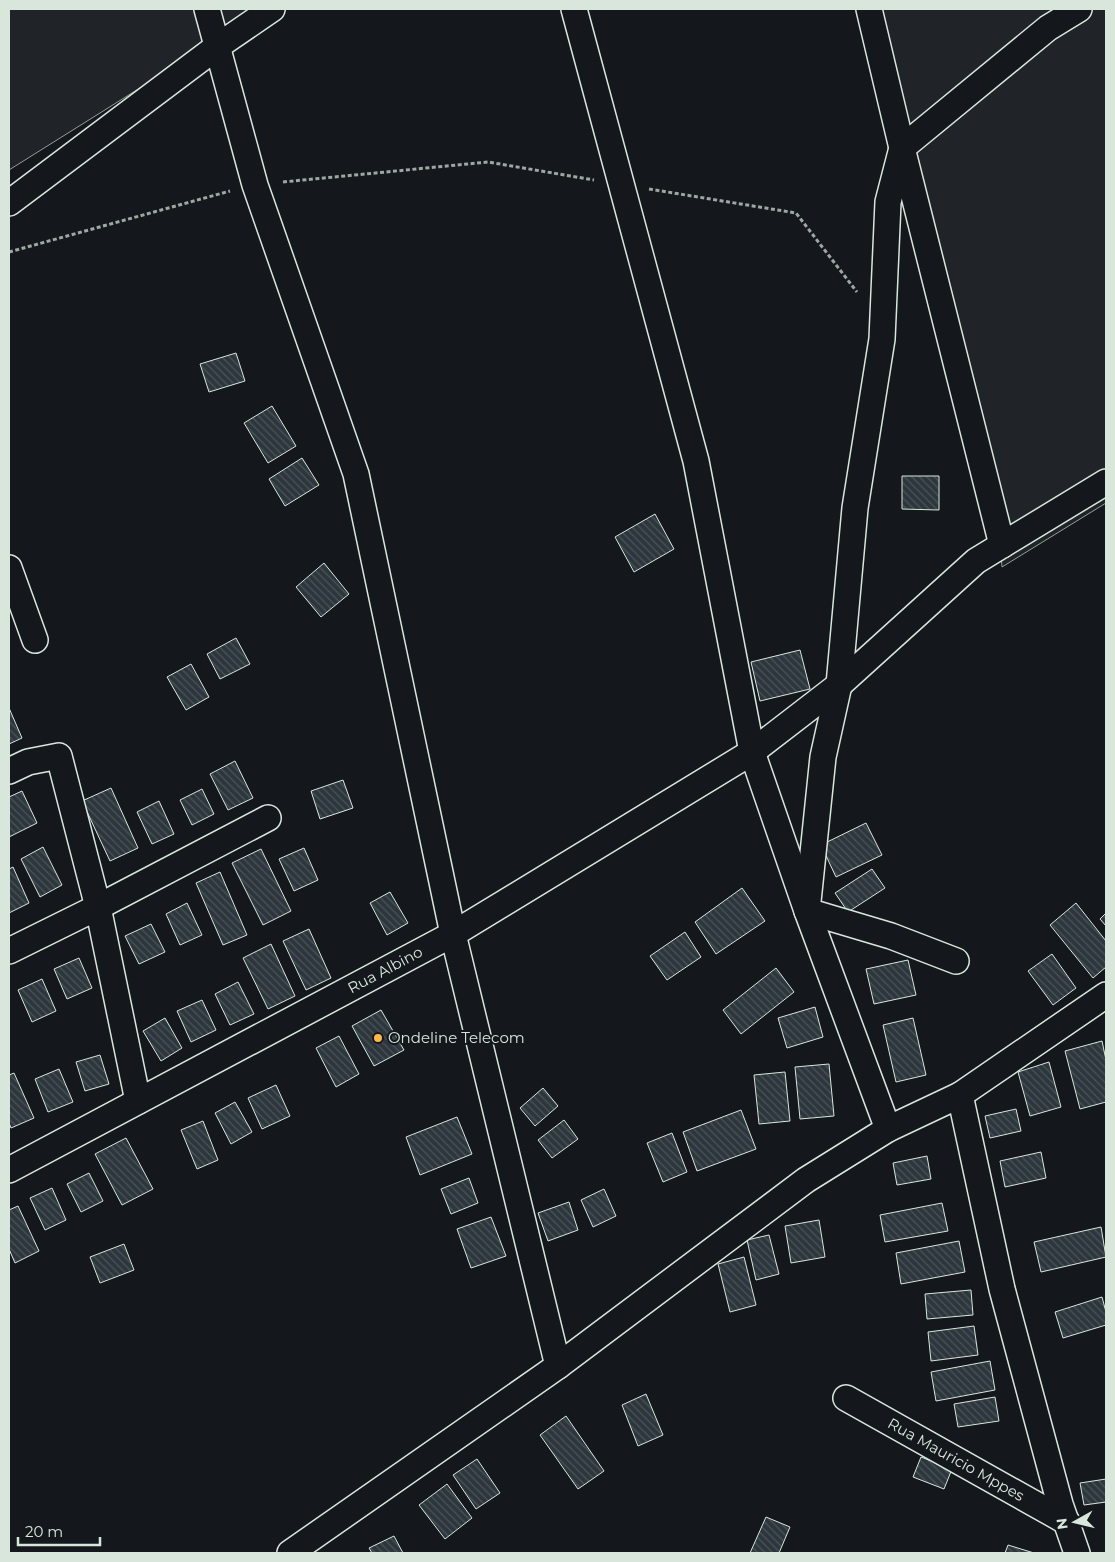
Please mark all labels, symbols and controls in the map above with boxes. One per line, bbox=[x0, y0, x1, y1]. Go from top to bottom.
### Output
street label: Rua Albino bbox=[344, 942, 426, 997]
place label: Ondeline Telecom bbox=[388, 1028, 525, 1047]
marker: Ondeline Telecom bbox=[372, 1032, 384, 1044]
street label: Rua Mauricio Mppes bbox=[884, 1413, 1028, 1505]
north arrow bbox=[1050, 1497, 1100, 1547]
scale bar bbox=[18, 1514, 100, 1546]
text: N bbox=[1052, 1517, 1072, 1531]
text: 20 m bbox=[25, 1522, 63, 1541]

